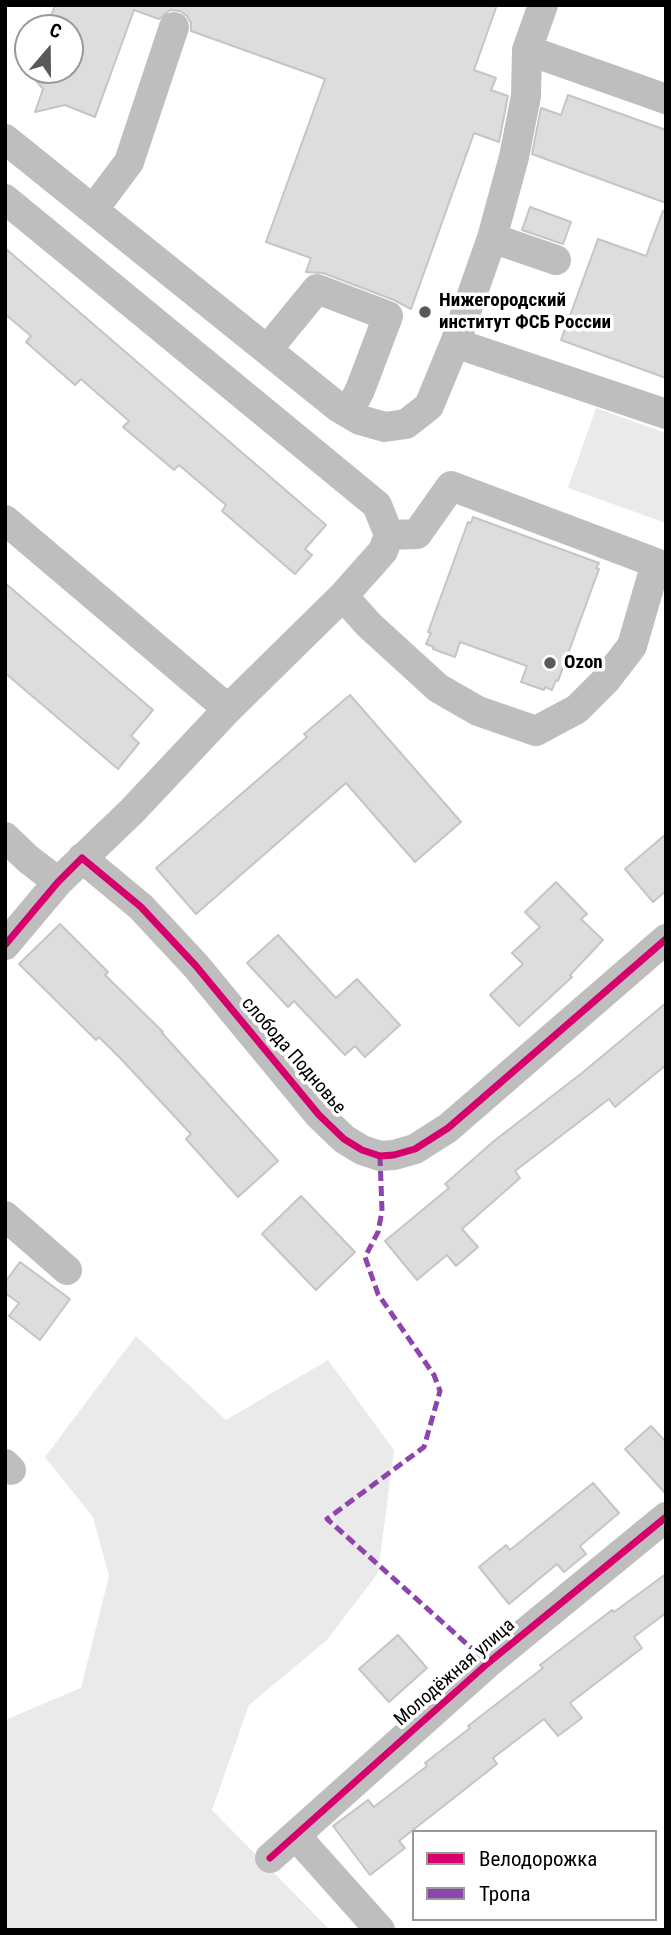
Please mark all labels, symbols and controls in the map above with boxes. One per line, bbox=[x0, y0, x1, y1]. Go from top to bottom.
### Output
north arrow bbox=[14, 14, 84, 84]
text: С bbox=[47, 18, 65, 43]
place label: Нижегородский институт ФСБ России bbox=[439, 290, 611, 334]
marker: Нижегородский институт ФСБ России bbox=[417, 304, 433, 320]
place label: Ozon bbox=[564, 652, 603, 674]
marker: Ozon bbox=[542, 655, 558, 671]
street label: слобода Подновье bbox=[236, 993, 350, 1119]
street label: Молодёжная улица bbox=[390, 1614, 520, 1732]
legend bbox=[412, 1830, 657, 1921]
text: Велодорожка bbox=[479, 1847, 597, 1871]
text: Тропа bbox=[479, 1882, 530, 1906]

